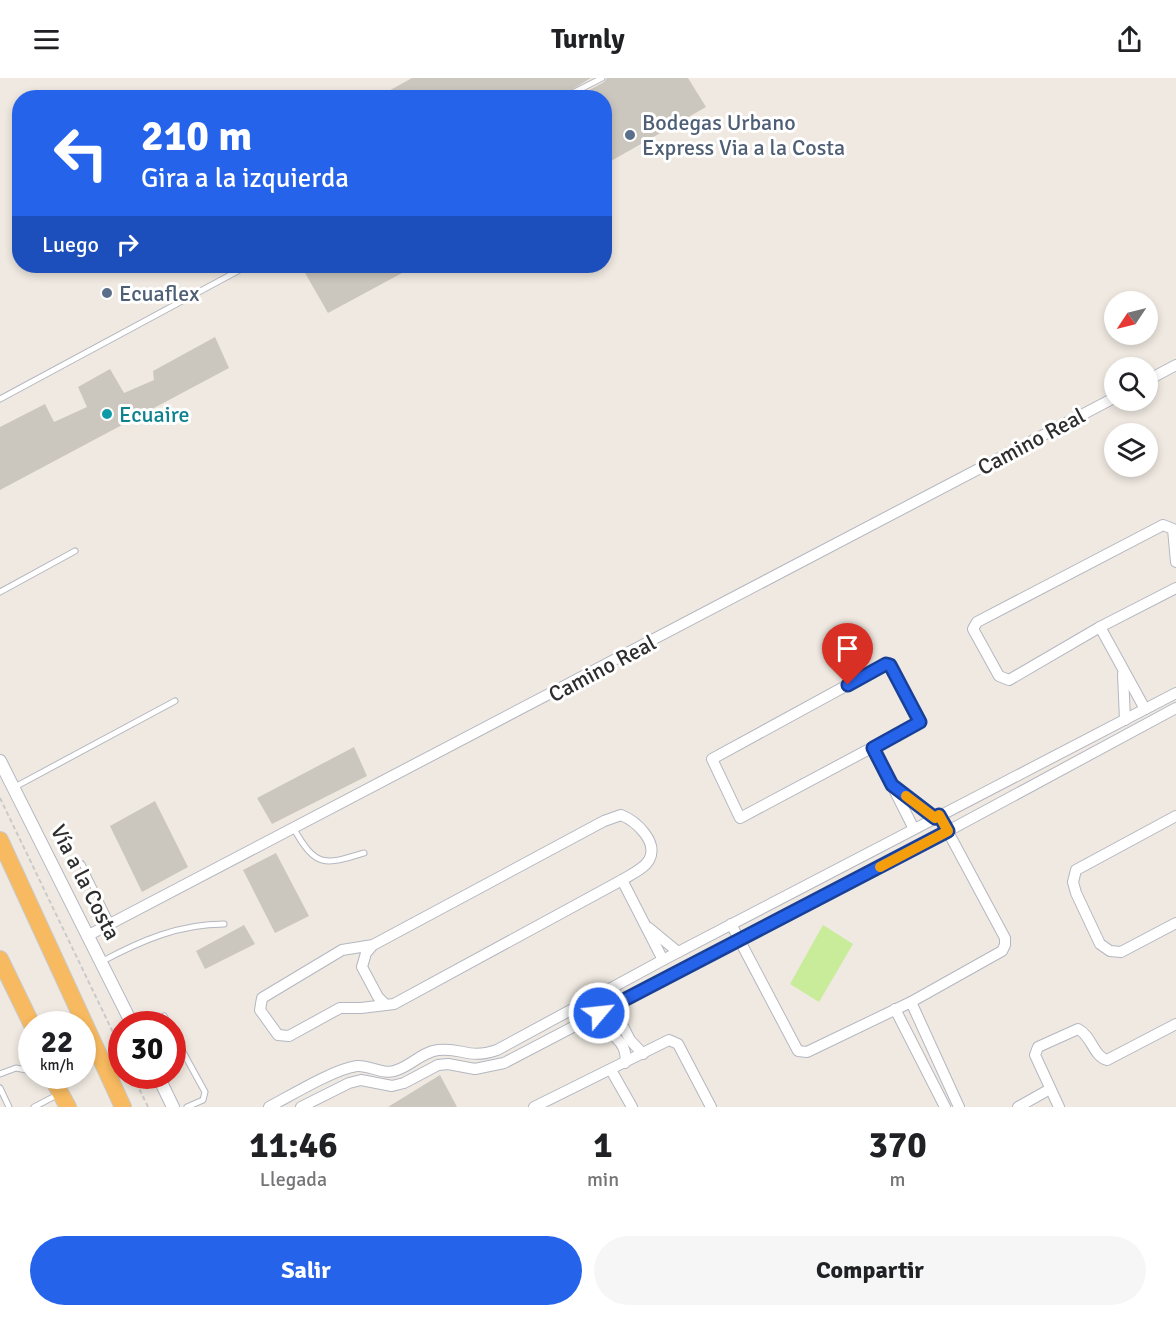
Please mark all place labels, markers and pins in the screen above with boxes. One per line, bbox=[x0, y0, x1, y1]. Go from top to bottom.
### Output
place label: Bodegas Urbano Express Via a la Costa bbox=[642, 109, 845, 161]
marker: Bodegas Urbano Express Via a la Costa bbox=[623, 128, 637, 142]
place label: Ecuaflex bbox=[119, 280, 199, 307]
marker: Ecuaflex bbox=[100, 286, 114, 300]
place label: Ecuaire bbox=[119, 401, 189, 428]
marker: Ecuaire bbox=[100, 407, 114, 421]
pin bbox=[822, 623, 873, 685]

